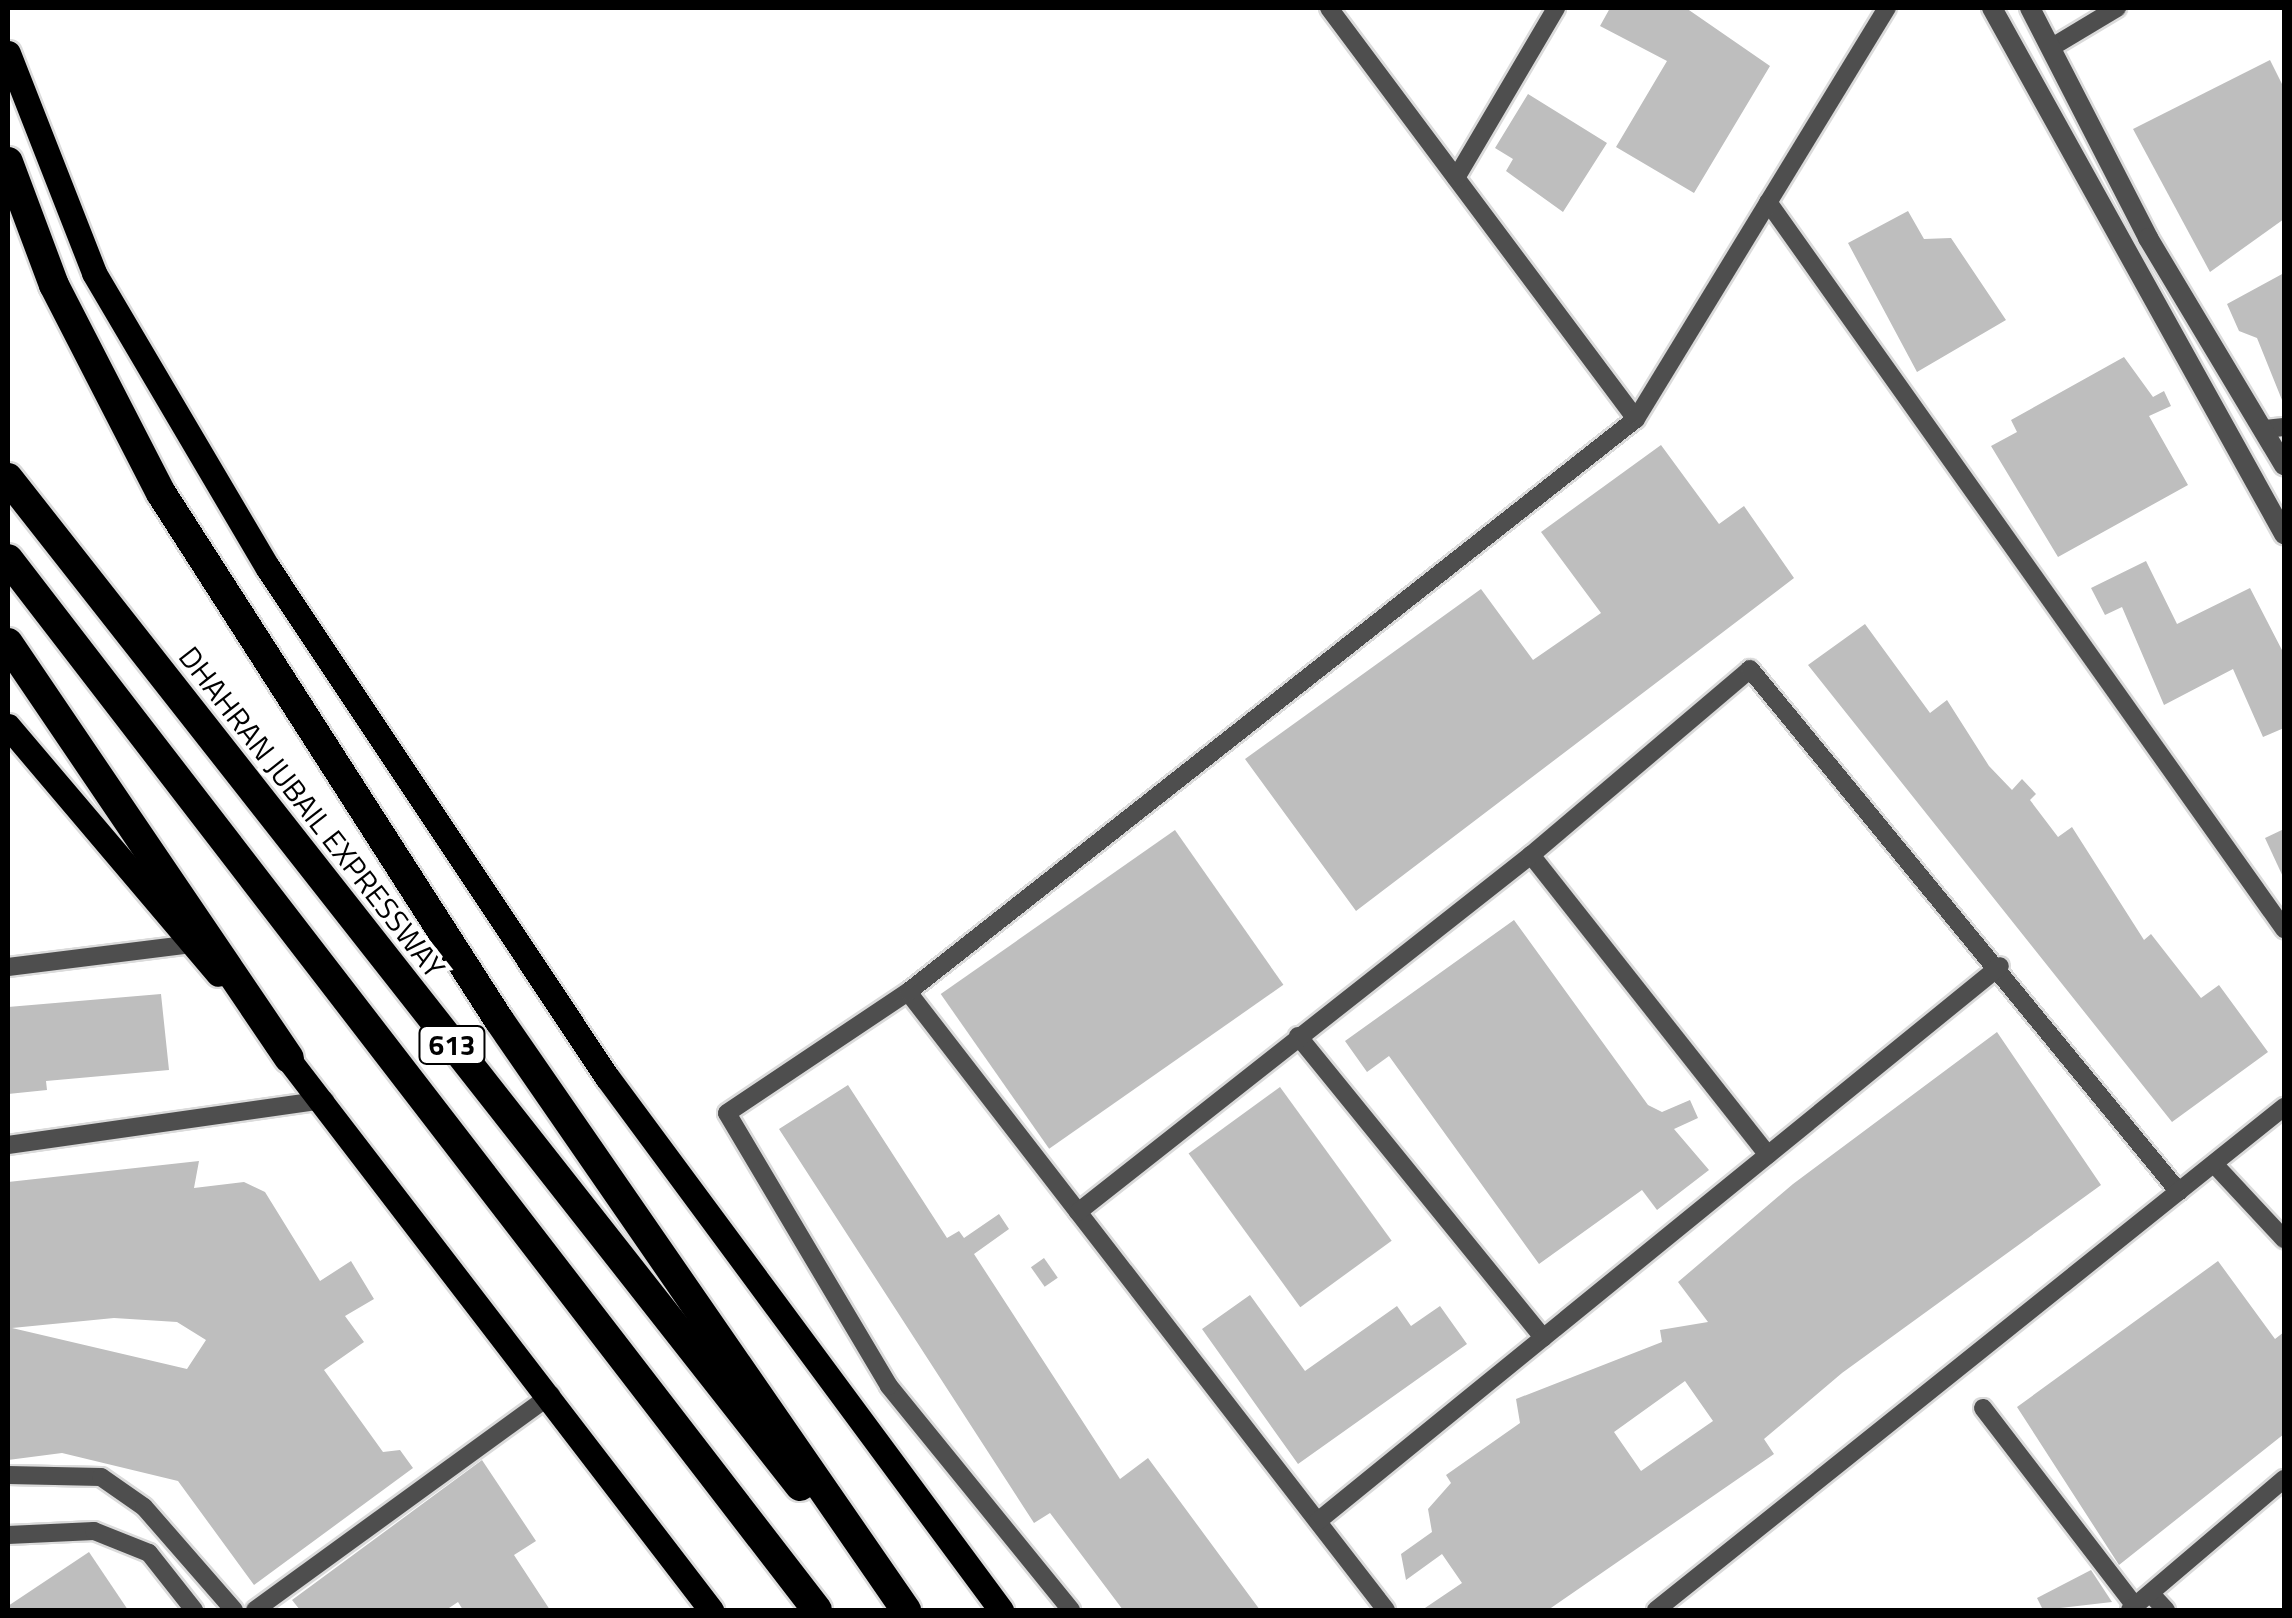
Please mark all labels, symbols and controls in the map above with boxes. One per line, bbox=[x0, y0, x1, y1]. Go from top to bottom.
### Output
street label: DHAHRAN JUBAIL EXPRESSWAY bbox=[172, 639, 452, 985]
road number: 613 bbox=[417, 1022, 487, 1068]

